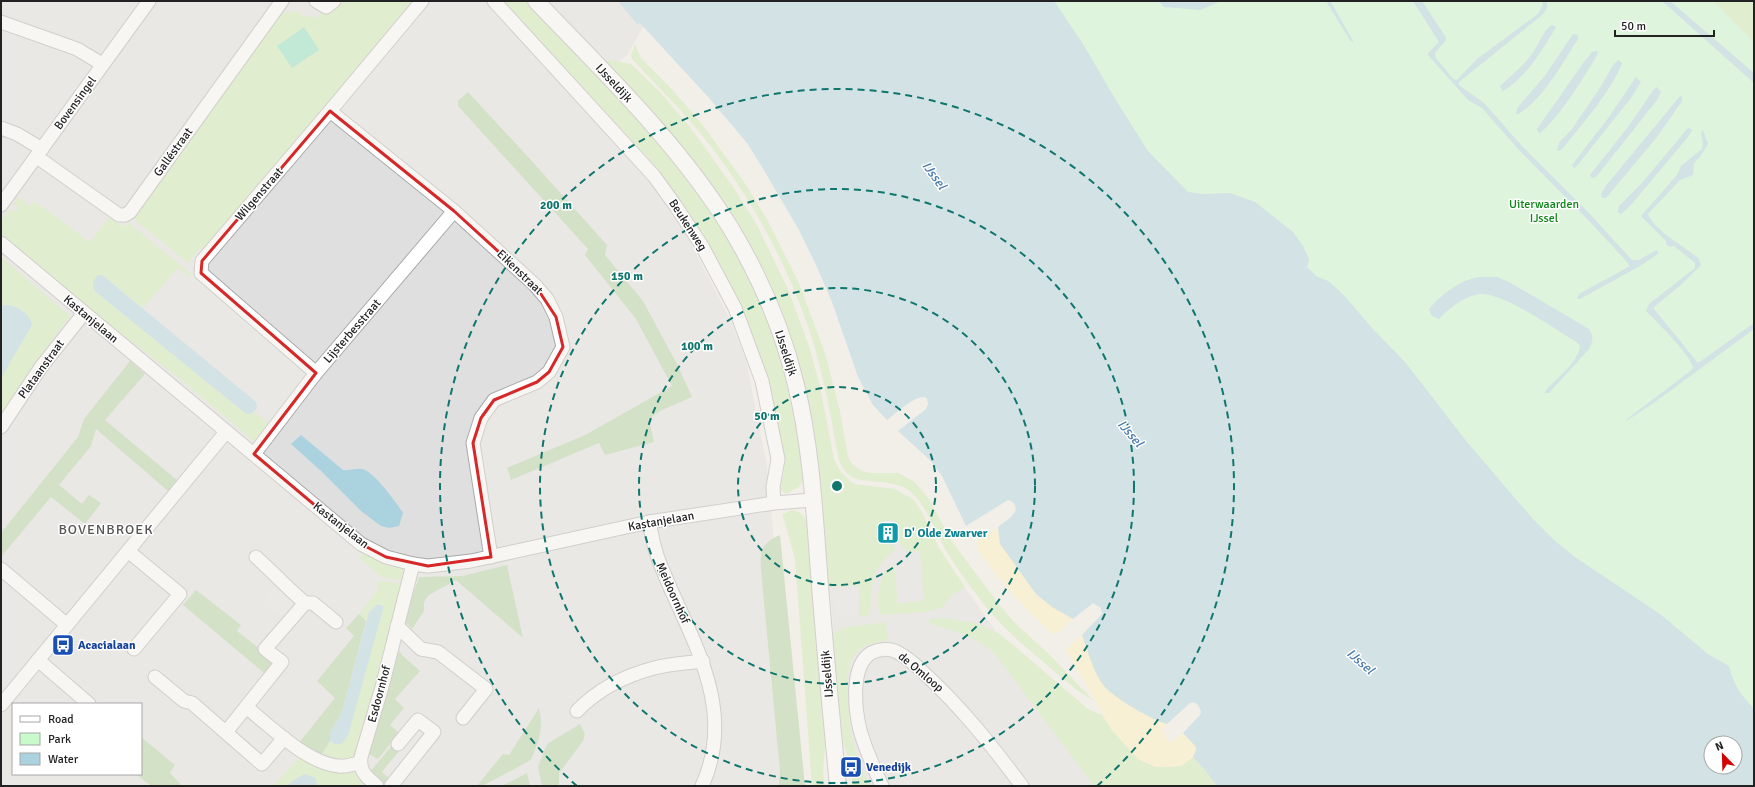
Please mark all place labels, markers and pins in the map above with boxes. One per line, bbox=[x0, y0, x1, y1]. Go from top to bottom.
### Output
centre of rings bbox=[830, 479, 844, 493]
building icon: D' Olde Zwarver bbox=[875, 520, 901, 546]
place label: D' Olde Zwarver bbox=[904, 526, 988, 541]
bus stop icon: Acacialaan bbox=[50, 632, 76, 658]
place label: Acacialaan bbox=[78, 638, 136, 653]
bus stop icon: Venedijk bbox=[838, 754, 864, 780]
place label: Venedijk bbox=[866, 760, 912, 775]

